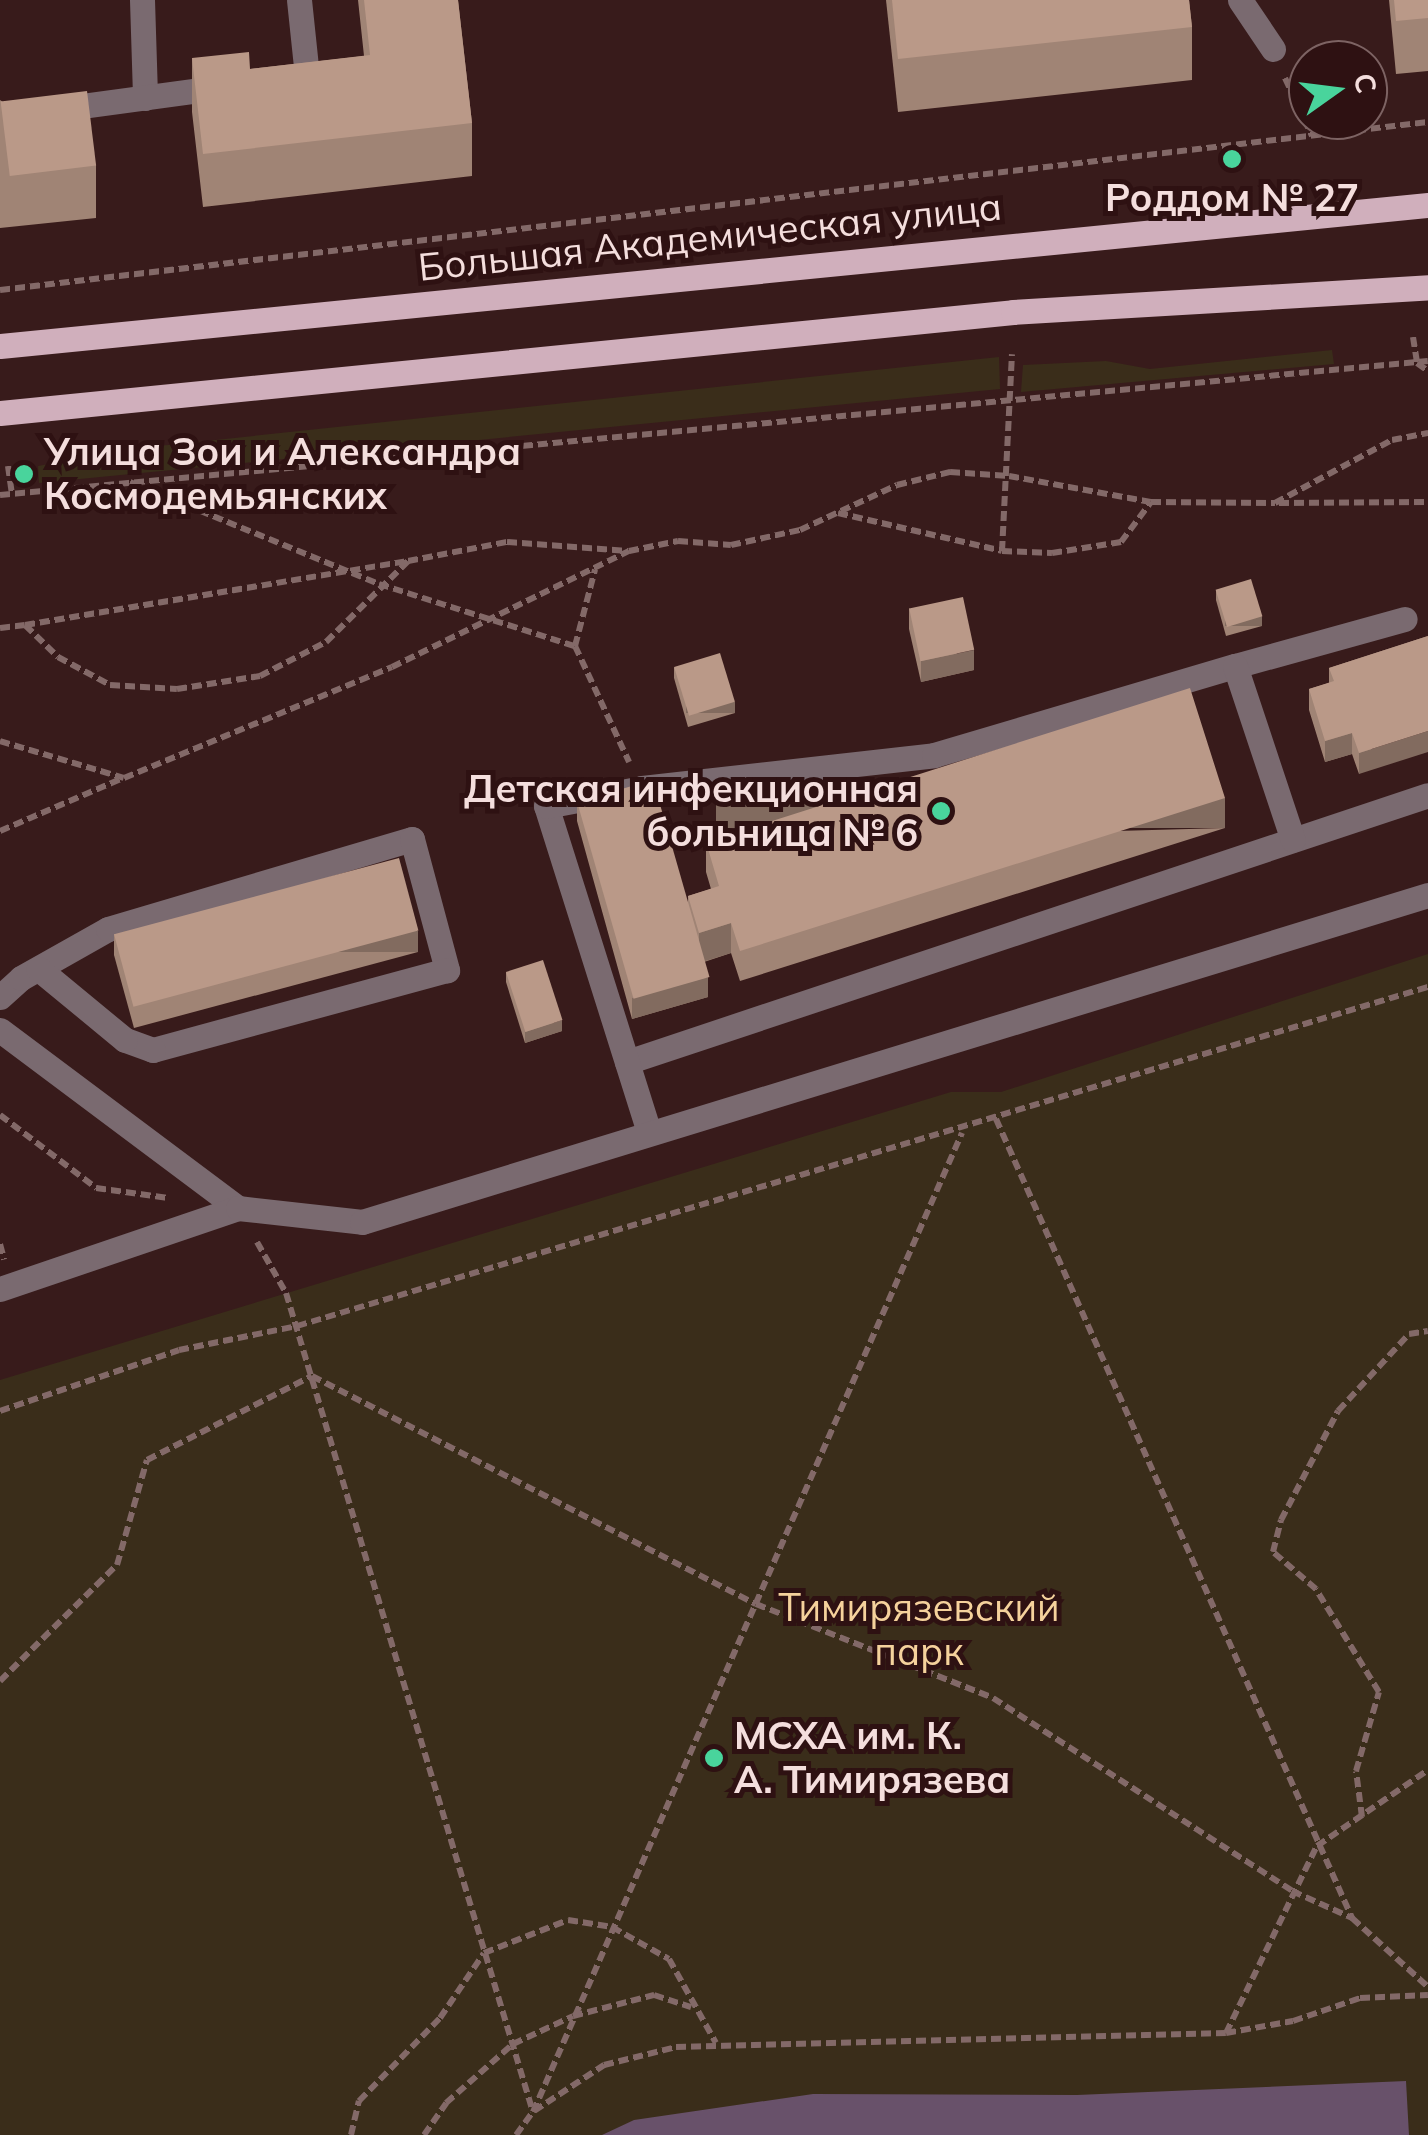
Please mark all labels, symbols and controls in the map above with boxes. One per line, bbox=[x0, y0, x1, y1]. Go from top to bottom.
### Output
north arrow bbox=[1288, 40, 1388, 140]
text: С bbox=[1346, 70, 1385, 97]
marker: Роддом № 27 bbox=[1221, 148, 1243, 170]
place label: Роддом № 27 bbox=[1105, 175, 1359, 221]
street label: Большая Академическая улица bbox=[416, 184, 1004, 290]
place label: Улица Зои и Александра Космодемьянских bbox=[44, 429, 521, 518]
marker: Улица Зои и Александра Космодемьянских bbox=[13, 463, 35, 485]
place label: Детская инфекционная больница № 6 bbox=[464, 766, 918, 856]
marker: Детская инфекционная больница № 6 bbox=[928, 798, 954, 824]
park label: Тимирязевский парк bbox=[778, 1585, 1060, 1675]
place label: МСХА им. К. А. Тимирязева bbox=[734, 1713, 1010, 1802]
marker: МСХА им. К. А. Тимирязева bbox=[703, 1747, 725, 1769]

